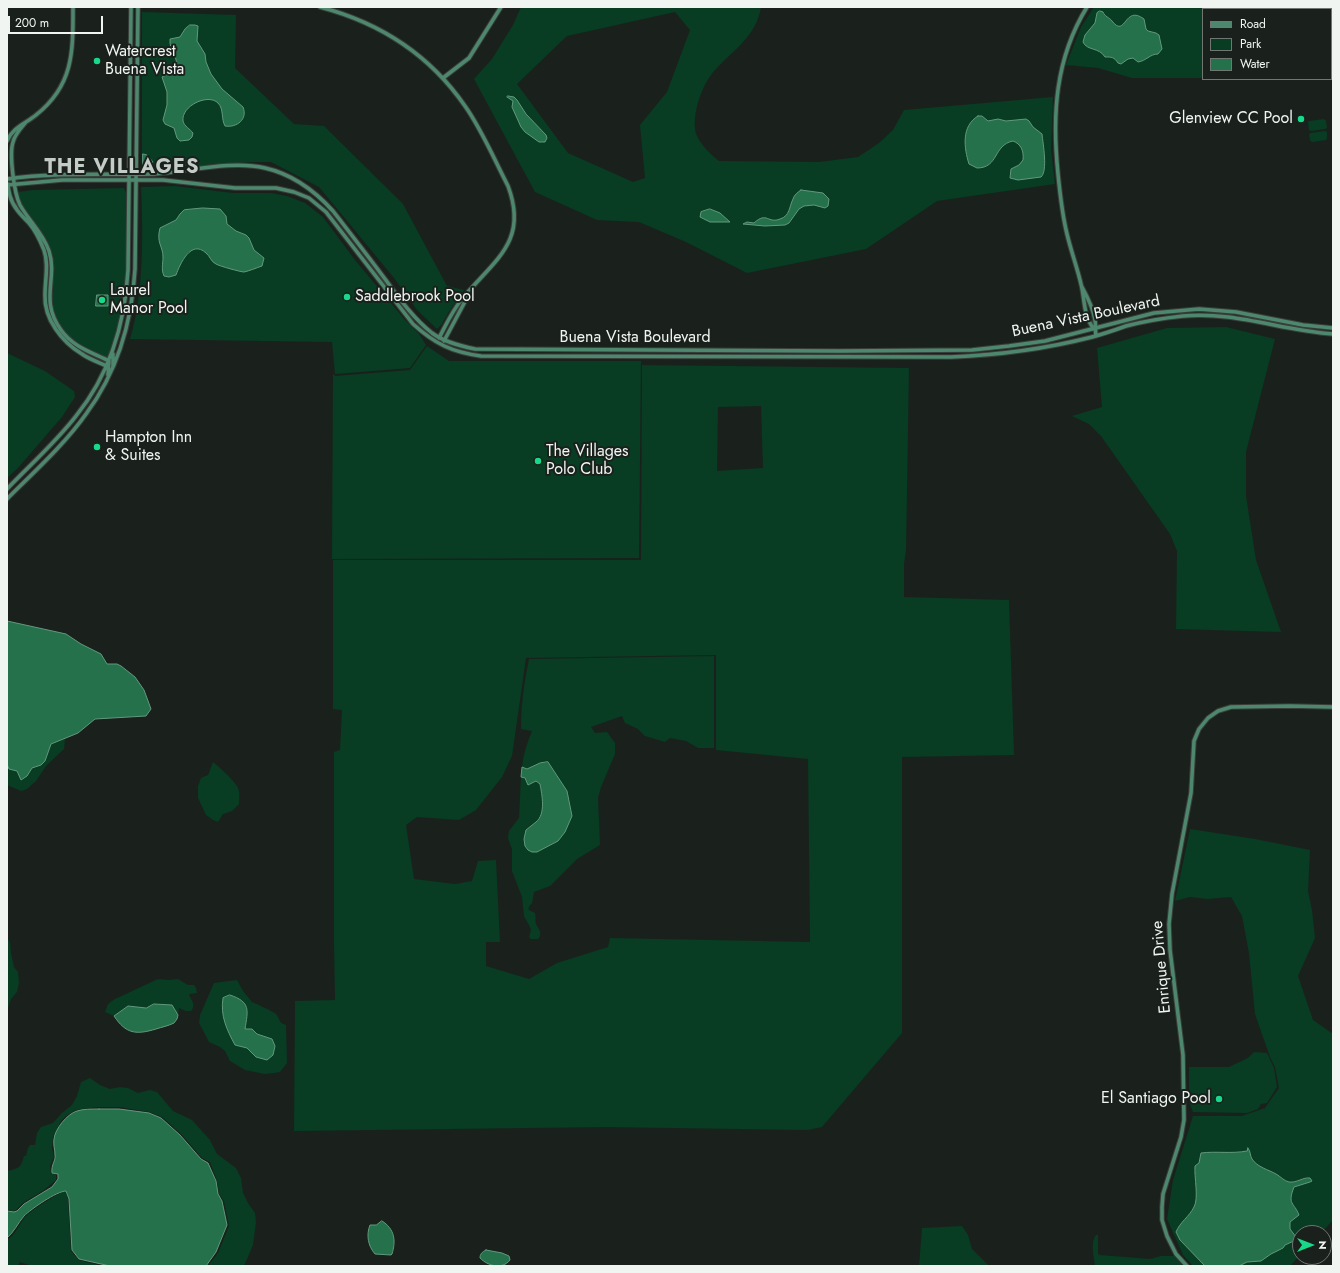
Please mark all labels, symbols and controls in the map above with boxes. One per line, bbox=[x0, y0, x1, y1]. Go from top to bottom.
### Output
scale bar bbox=[10, 8, 105, 34]
legend bbox=[1202, 8, 1332, 80]
text: 200 m bbox=[15, 14, 49, 32]
text: Road bbox=[1240, 15, 1266, 33]
text: Park bbox=[1240, 35, 1261, 53]
place label: Watercrest Buena Vista bbox=[105, 42, 184, 80]
text: Water bbox=[1240, 55, 1270, 73]
marker: Watercrest Buena Vista bbox=[92, 56, 102, 66]
place label: Glenview CC Pool bbox=[1169, 109, 1293, 129]
marker: Glenview CC Pool bbox=[1296, 114, 1306, 124]
district label: THE VILLAGES bbox=[45, 156, 199, 180]
place label: Laurel Manor Pool bbox=[110, 281, 188, 319]
place label: Saddlebrook Pool bbox=[355, 287, 475, 307]
marker: Saddlebrook Pool bbox=[342, 292, 352, 302]
street label: Buena Vista Boulevard bbox=[1010, 292, 1162, 342]
marker: Laurel Manor Pool bbox=[97, 295, 107, 305]
street label: Buena Vista Boulevard bbox=[559, 328, 711, 348]
place label: Hampton Inn & Suites bbox=[105, 428, 192, 466]
marker: Hampton Inn & Suites bbox=[92, 442, 102, 452]
place label: The Villages Polo Club bbox=[546, 442, 628, 480]
marker: The Villages Polo Club bbox=[533, 456, 543, 466]
street label: Enrique Drive bbox=[1148, 920, 1176, 1014]
place label: El Santiago Pool bbox=[1101, 1089, 1211, 1109]
marker: El Santiago Pool bbox=[1214, 1094, 1224, 1104]
north arrow bbox=[1292, 1225, 1332, 1265]
text: N bbox=[1315, 1241, 1331, 1249]

